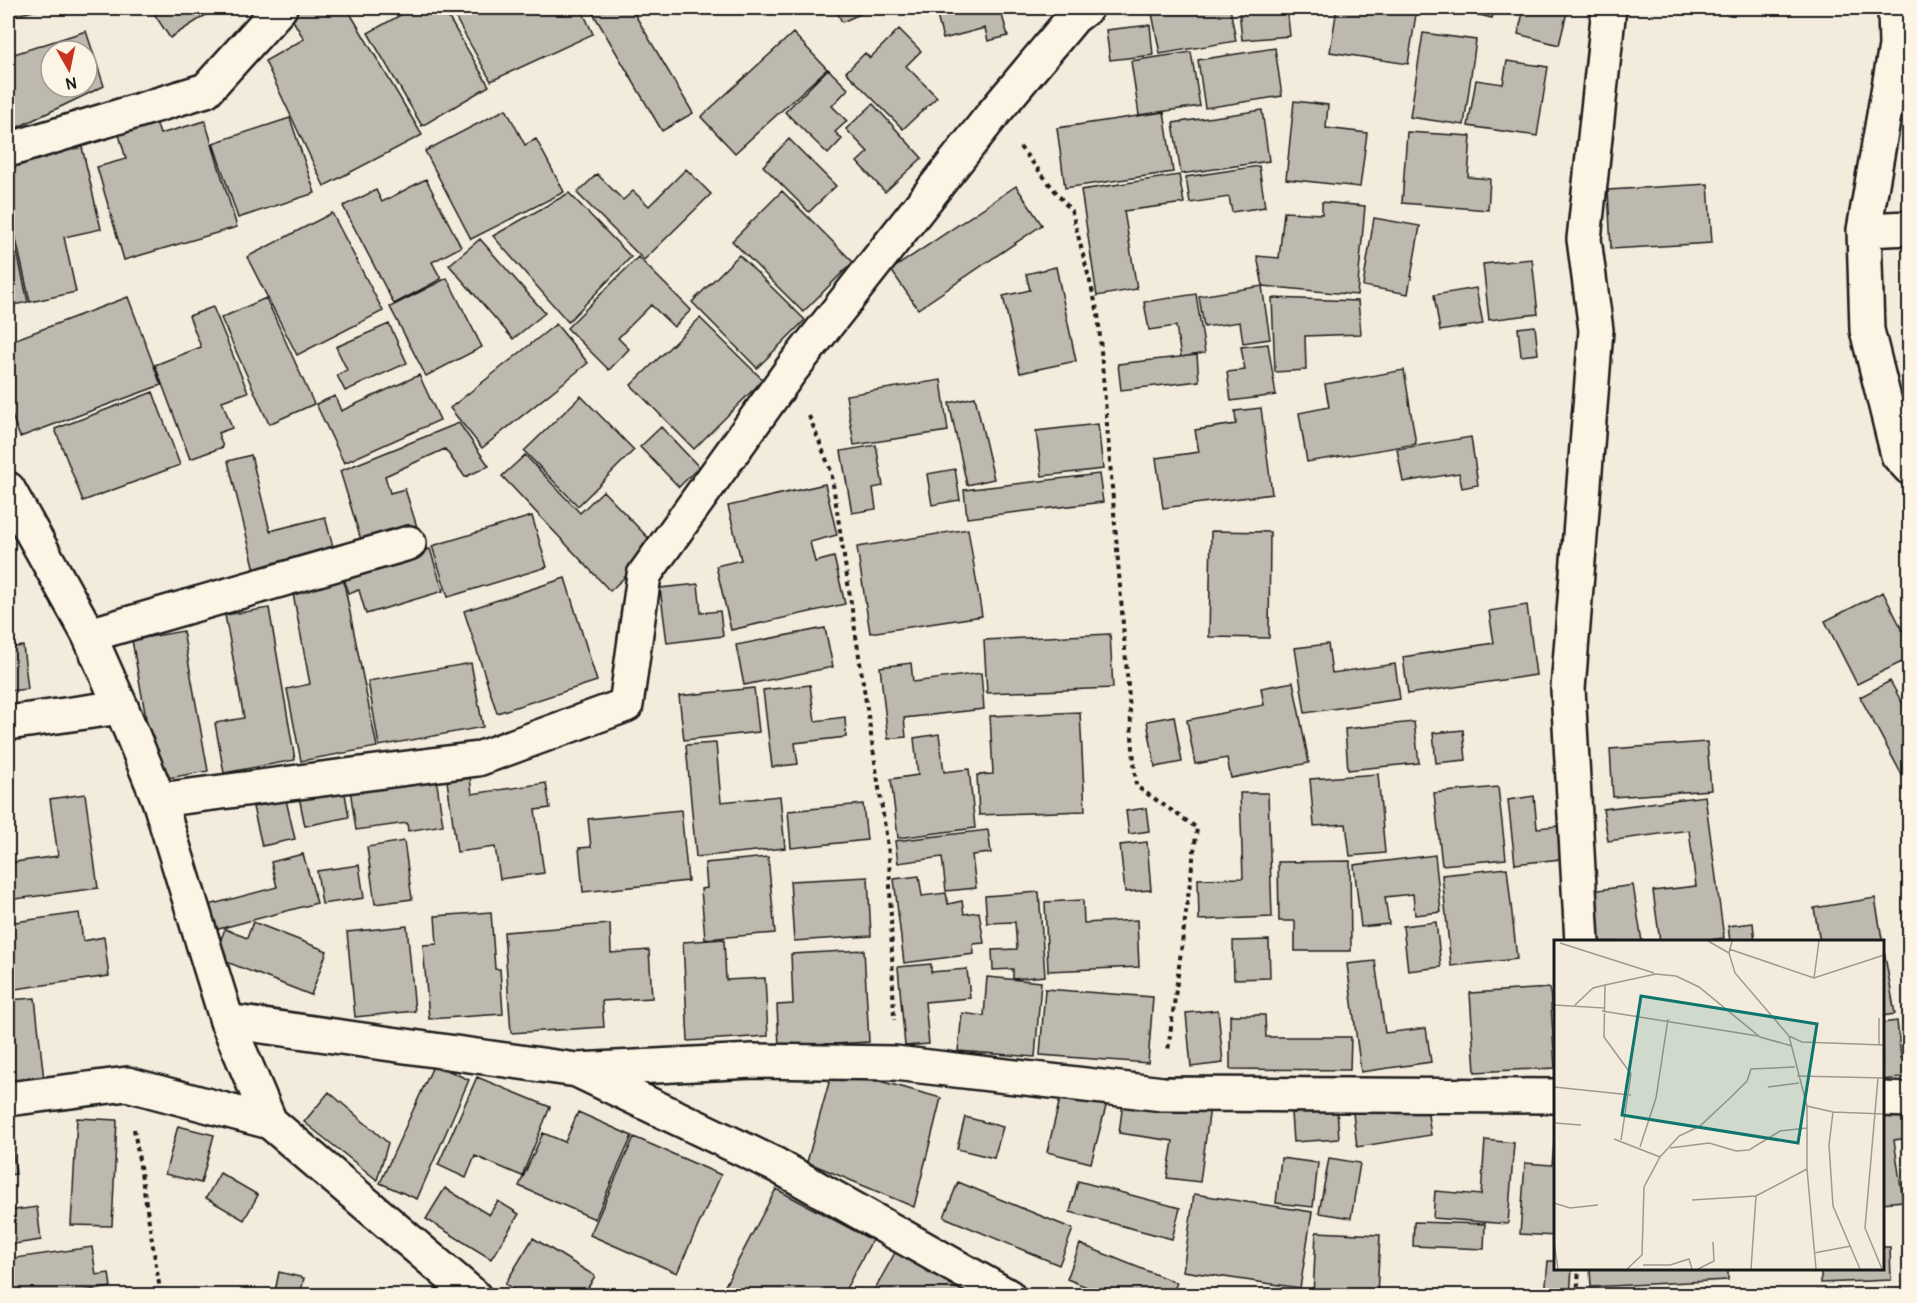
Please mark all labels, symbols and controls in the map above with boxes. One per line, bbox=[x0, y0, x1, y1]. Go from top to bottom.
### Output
north arrow bbox=[39, 39, 99, 99]
text: N bbox=[64, 72, 78, 94]
inset map bbox=[1554, 940, 1884, 1270]

